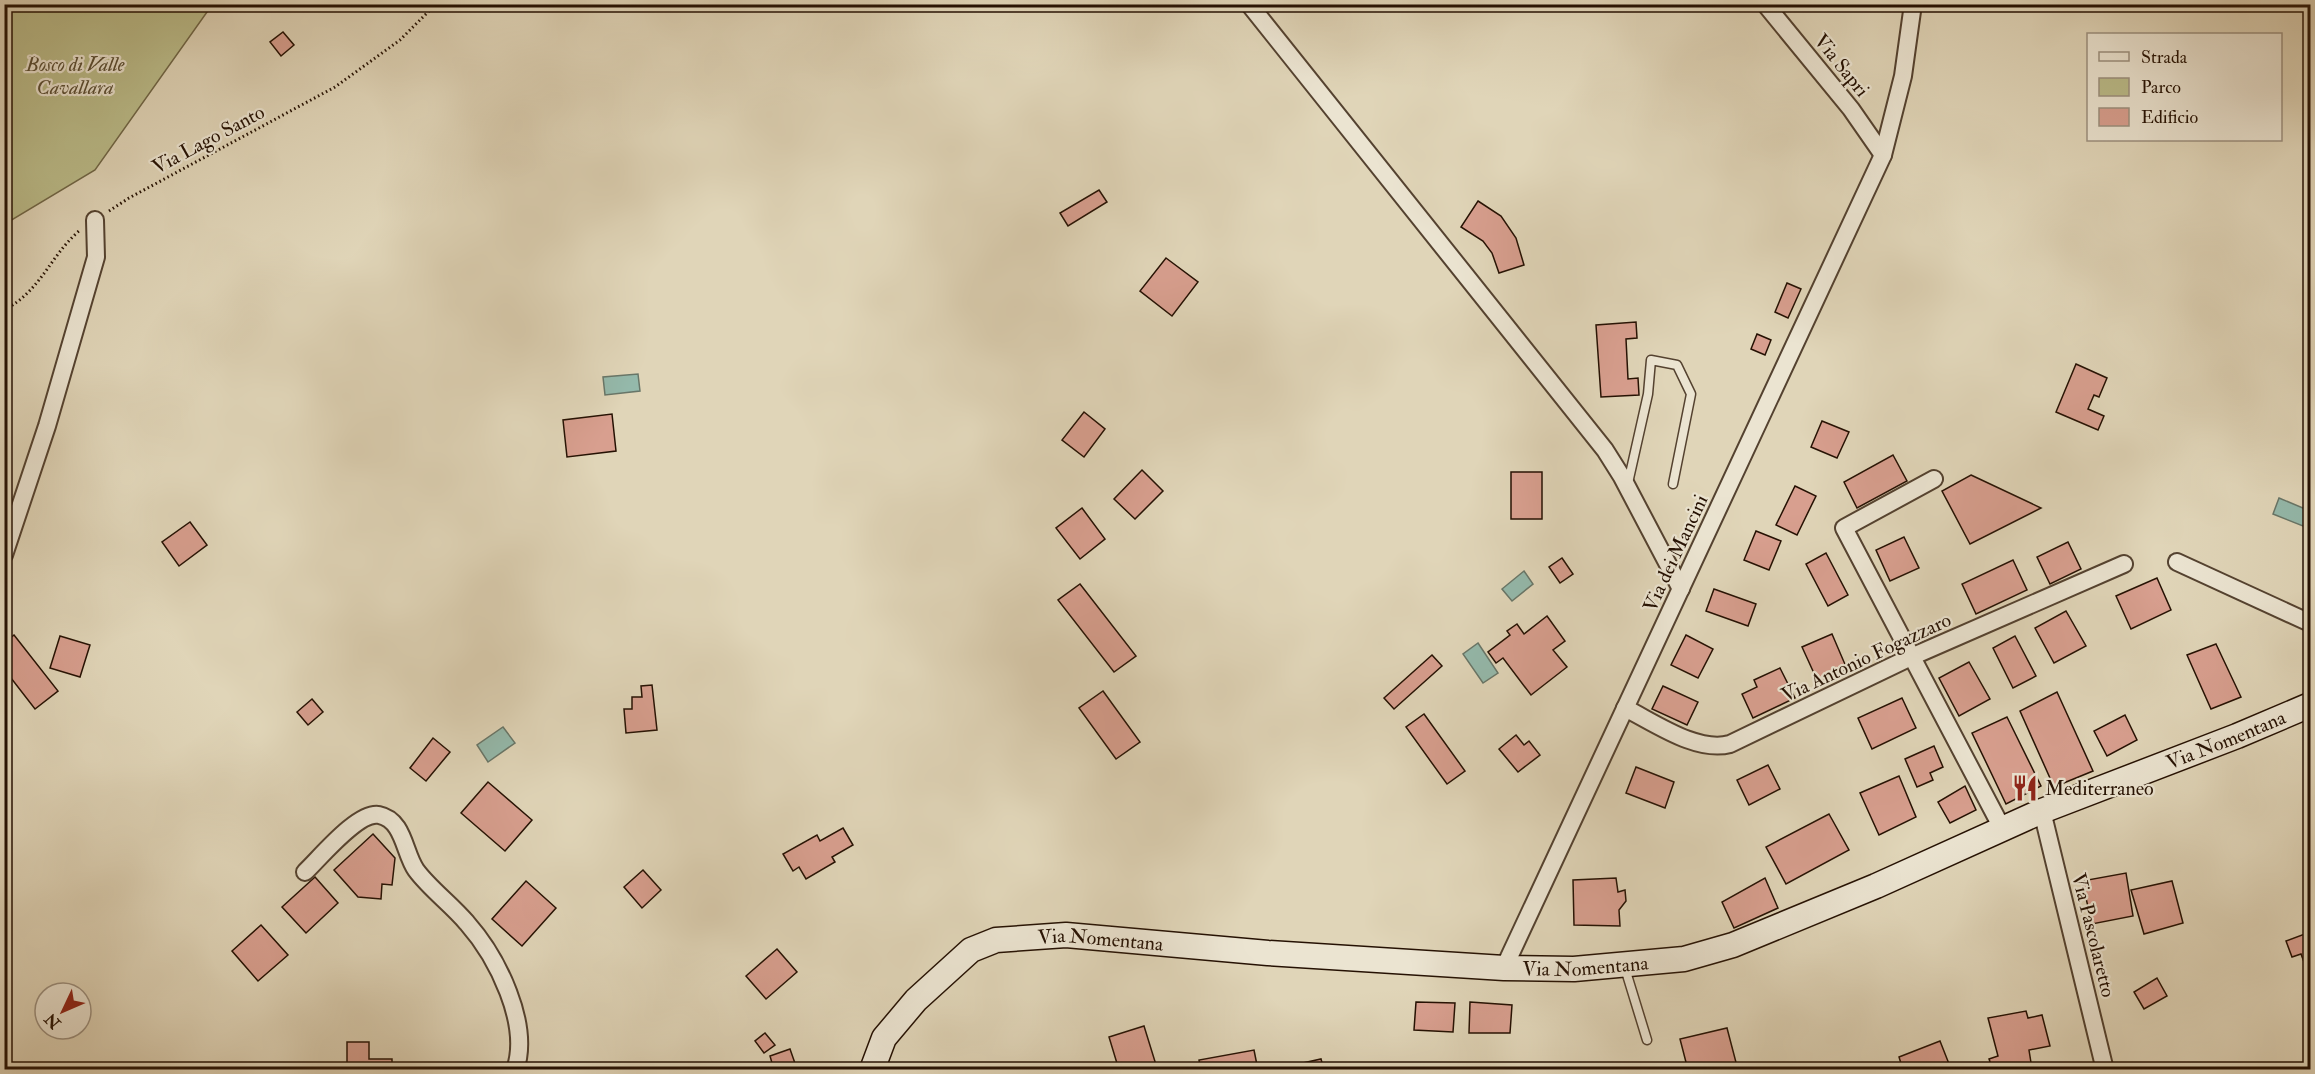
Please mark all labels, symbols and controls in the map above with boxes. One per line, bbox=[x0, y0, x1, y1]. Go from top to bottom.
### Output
street label: Via Sapri bbox=[1808, 29, 1875, 103]
legend bbox=[2087, 33, 2282, 141]
text: Strada bbox=[2141, 46, 2188, 69]
park label: Bosco di Valle Cavallara bbox=[25, 52, 125, 100]
text: Parco bbox=[2141, 76, 2181, 99]
street label: Via Lago Santo bbox=[148, 99, 269, 180]
text: Edificio bbox=[2141, 106, 2198, 129]
street label: Via dei Mancini bbox=[1637, 491, 1713, 616]
street label: Via Antonio Fogazzaro bbox=[1777, 607, 1955, 708]
street label: Via Nomentana bbox=[2163, 705, 2290, 775]
restaurant icon: Mediterraneo bbox=[2010, 773, 2040, 803]
place label: Mediterraneo bbox=[2045, 776, 2154, 801]
street label: Via Pascolaretto bbox=[2066, 870, 2121, 1000]
street label: Via Nomentana bbox=[1037, 923, 1165, 957]
street label: Via Nomentana bbox=[1522, 950, 1650, 982]
north arrow bbox=[33, 981, 93, 1041]
text: N bbox=[40, 1008, 66, 1034]

